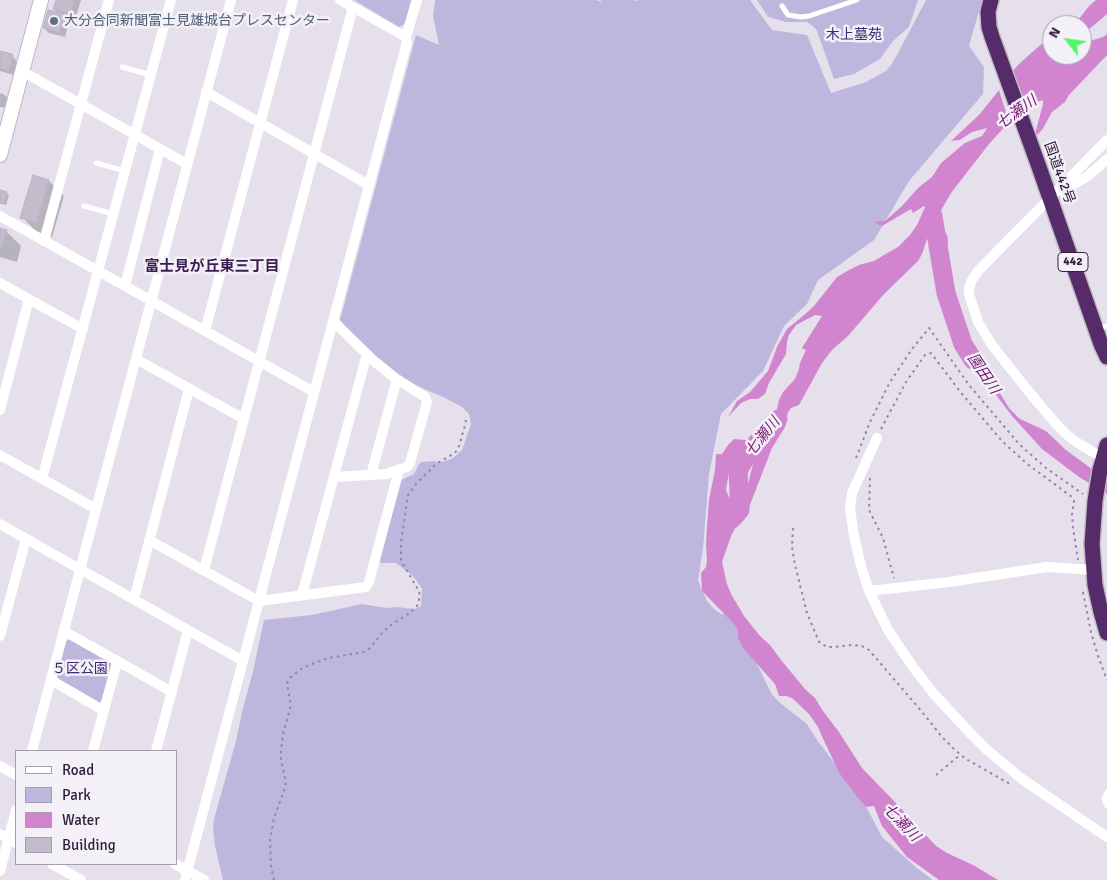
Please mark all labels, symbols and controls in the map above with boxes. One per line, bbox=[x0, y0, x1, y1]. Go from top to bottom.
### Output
place label: 大分合同新聞富士見雄城台プレスセンター bbox=[64, 13, 330, 29]
marker: 大分合同新聞富士見雄城台プレスセンター bbox=[48, 15, 60, 27]
north arrow bbox=[1042, 15, 1092, 65]
text: N bbox=[1045, 24, 1064, 41]
park label: 木上墓苑 bbox=[826, 27, 882, 43]
water label: 七瀬川 bbox=[994, 92, 1040, 134]
street label: 国道442号 bbox=[1040, 140, 1078, 206]
road number: 442 bbox=[1058, 252, 1088, 272]
district label: 富士見が丘東三丁目 bbox=[145, 258, 279, 276]
water label: 園田川 bbox=[963, 350, 1003, 398]
water label: 七瀬川 bbox=[742, 414, 784, 460]
park label: ５区公園 bbox=[52, 661, 108, 677]
legend bbox=[15, 750, 178, 865]
text: Road bbox=[62, 761, 94, 779]
text: Park bbox=[62, 786, 91, 804]
water label: 七瀬川 bbox=[879, 801, 923, 845]
text: Water bbox=[62, 811, 100, 829]
text: Building bbox=[62, 836, 116, 854]

